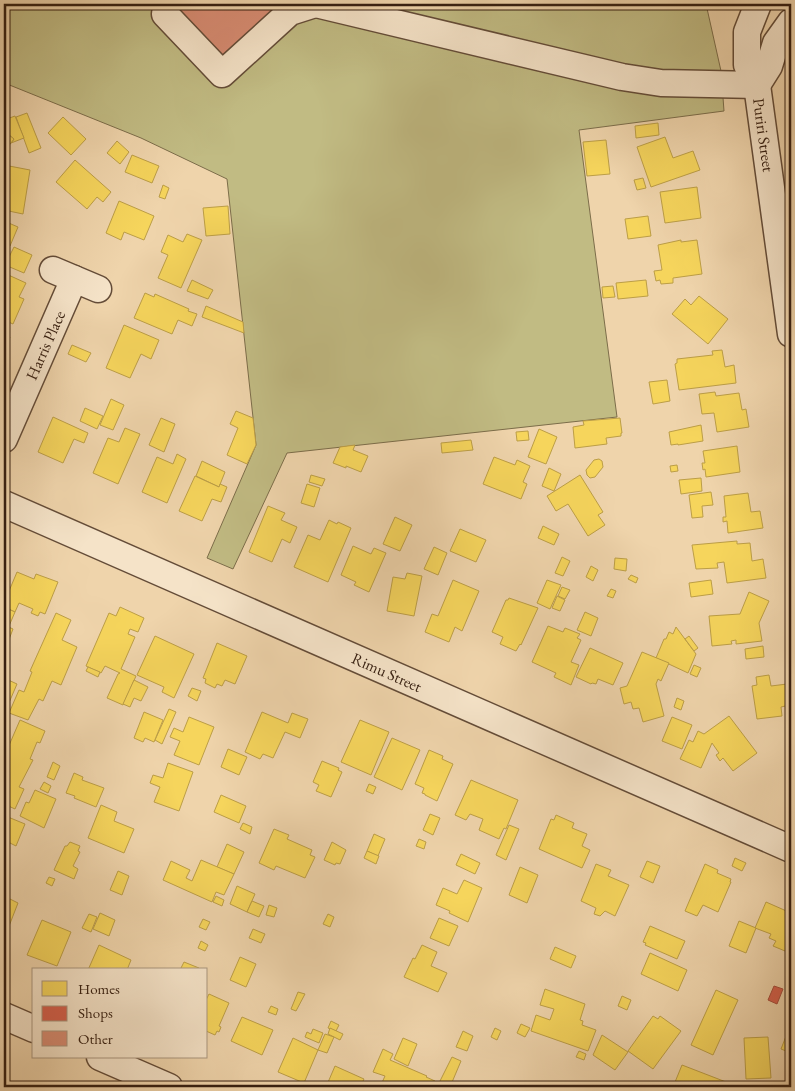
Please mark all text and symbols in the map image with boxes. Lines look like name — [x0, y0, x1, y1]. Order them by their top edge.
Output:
street label: Puriri Street — [748, 97, 779, 173]
street label: Harris Place — [21, 307, 70, 383]
street label: Rimu Street — [348, 648, 425, 697]
legend — [32, 968, 208, 1058]
text: Homes — [78, 979, 120, 998]
text: Shops — [78, 1003, 113, 1022]
text: Other — [78, 1029, 113, 1048]

